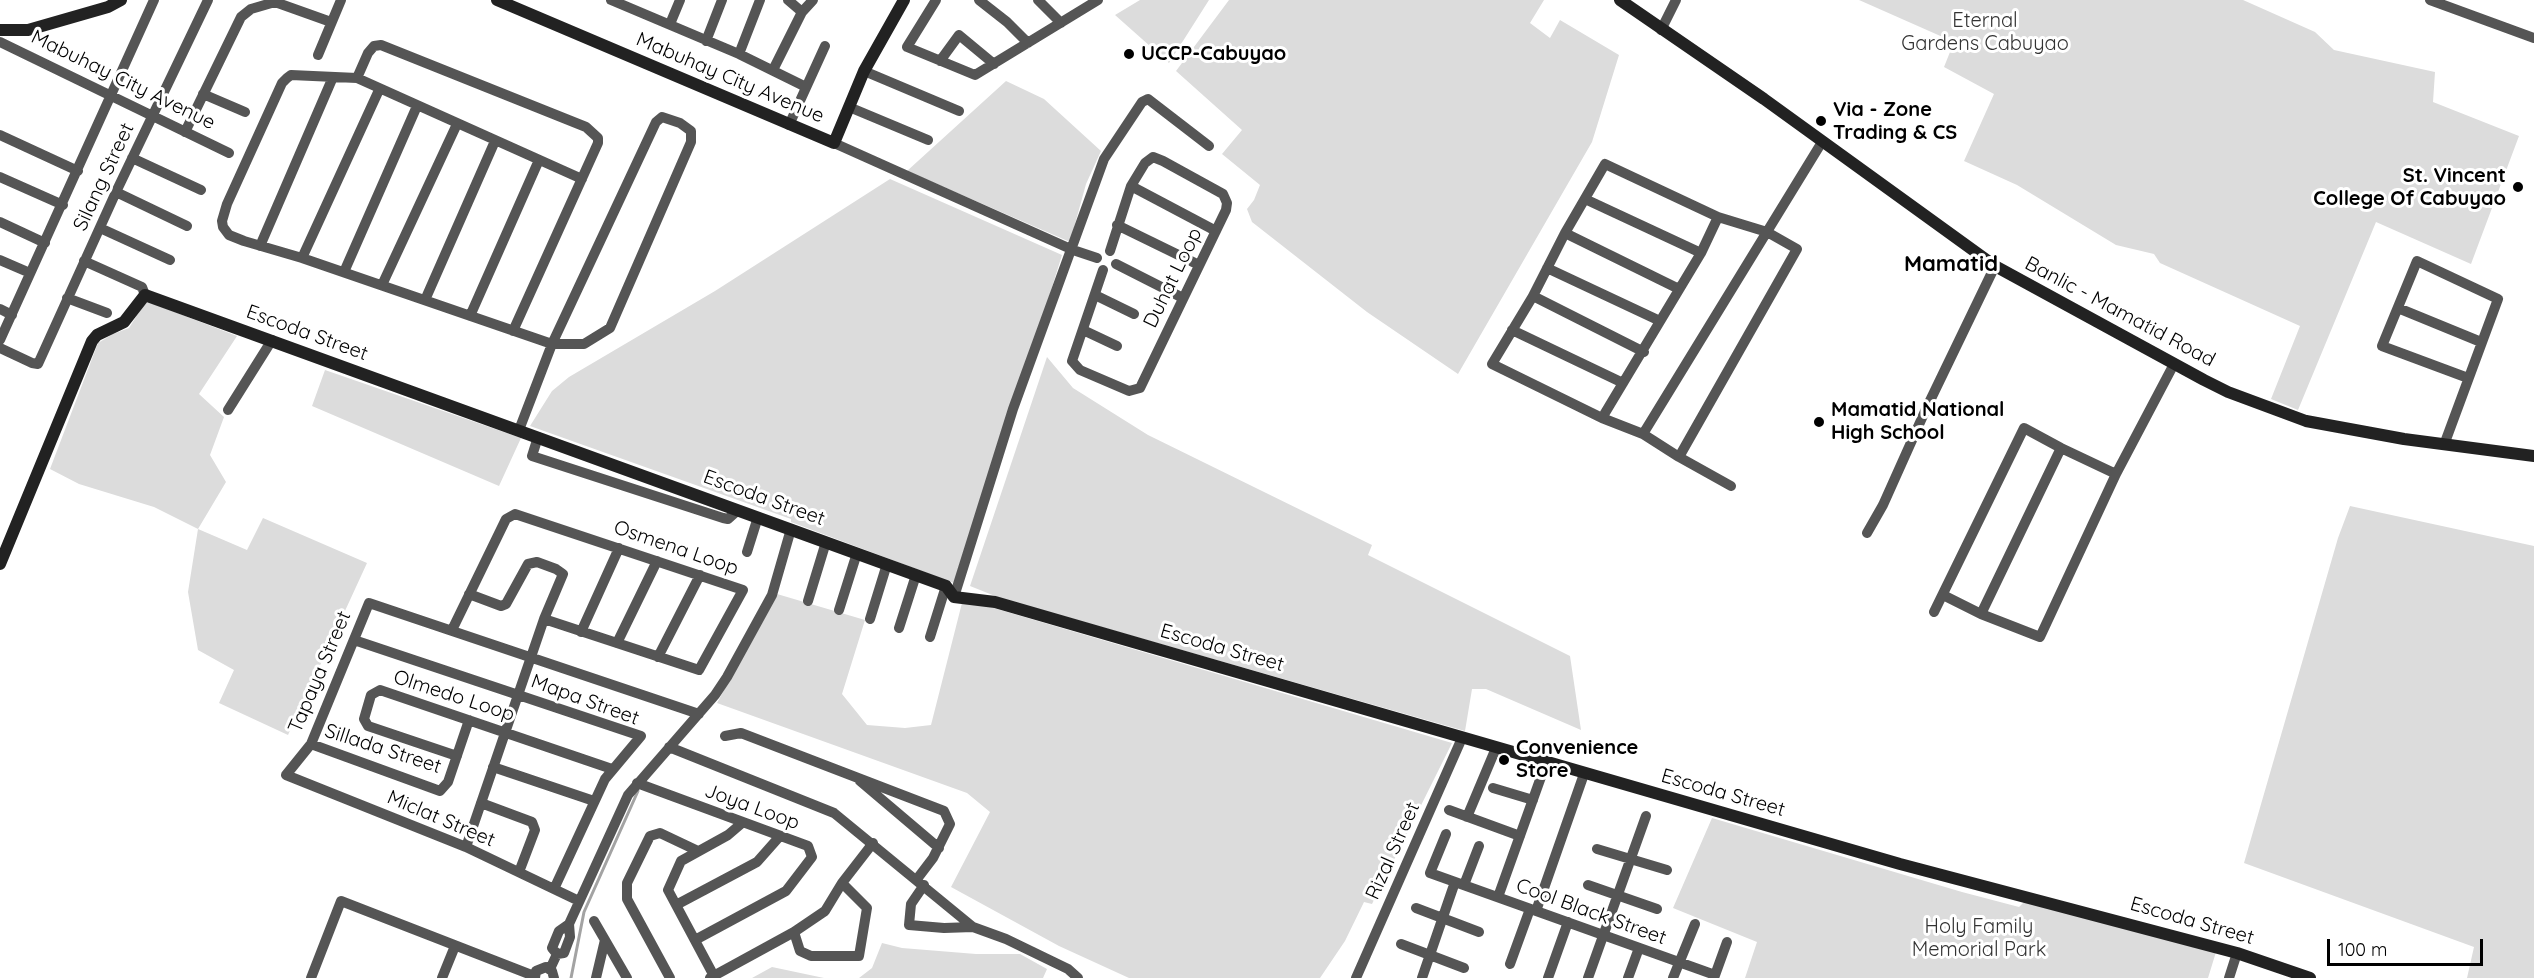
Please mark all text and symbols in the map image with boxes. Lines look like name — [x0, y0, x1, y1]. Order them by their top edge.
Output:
park label: Eternal Gardens Cabuyao — [1901, 9, 2069, 56]
street label: Mabuhay City Avenue — [27, 25, 219, 135]
street label: Mabuhay City Avenue — [632, 28, 828, 128]
place label: UCCP-Cabuyao — [1141, 42, 1286, 66]
marker: UCCP-Cabuyao — [1122, 47, 1136, 61]
place label: Via - Zone Trading & CS — [1833, 98, 1957, 145]
marker: Via - Zone Trading & CS — [1814, 114, 1828, 128]
street label: Silang Street — [69, 119, 139, 235]
place label: St. Vincent College Of Cabuyao — [2313, 164, 2506, 211]
marker: St. Vincent College Of Cabuyao — [2511, 180, 2525, 194]
street label: Duhat Loop — [1138, 224, 1208, 332]
district label: Mamatid — [1904, 251, 1998, 277]
street label: Banlic - Mamatid Road — [2021, 252, 2219, 372]
street label: Escoda Street — [243, 300, 371, 366]
place label: Mamatid National High School — [1831, 398, 2005, 445]
marker: Mamatid National High School — [1812, 415, 1826, 429]
street label: Escoda Street — [700, 465, 828, 531]
street label: Osmena Loop — [610, 515, 742, 581]
street label: Tapaya Street — [284, 607, 356, 737]
street label: Escoda Street — [1157, 619, 1287, 677]
street label: Olmedo Loop — [390, 665, 518, 727]
street label: Mapa Street — [528, 669, 642, 731]
street label: Sillada Street — [322, 719, 444, 779]
place label: Convenience Store — [1516, 736, 1638, 783]
marker: Convenience Store — [1497, 753, 1511, 767]
street label: Escoda Street — [1658, 764, 1788, 822]
street label: Joya Loop — [701, 779, 803, 835]
street label: Miclat Street — [383, 786, 499, 852]
street label: Rizal Street — [1361, 799, 1425, 903]
street label: Cool Black Street — [1513, 874, 1669, 950]
street label: Escoda Street — [2127, 892, 2257, 950]
park label: Holy Family Memorial Park — [1912, 915, 2046, 962]
scale bar — [2330, 927, 2486, 965]
text: 100 m — [2338, 938, 2387, 961]

